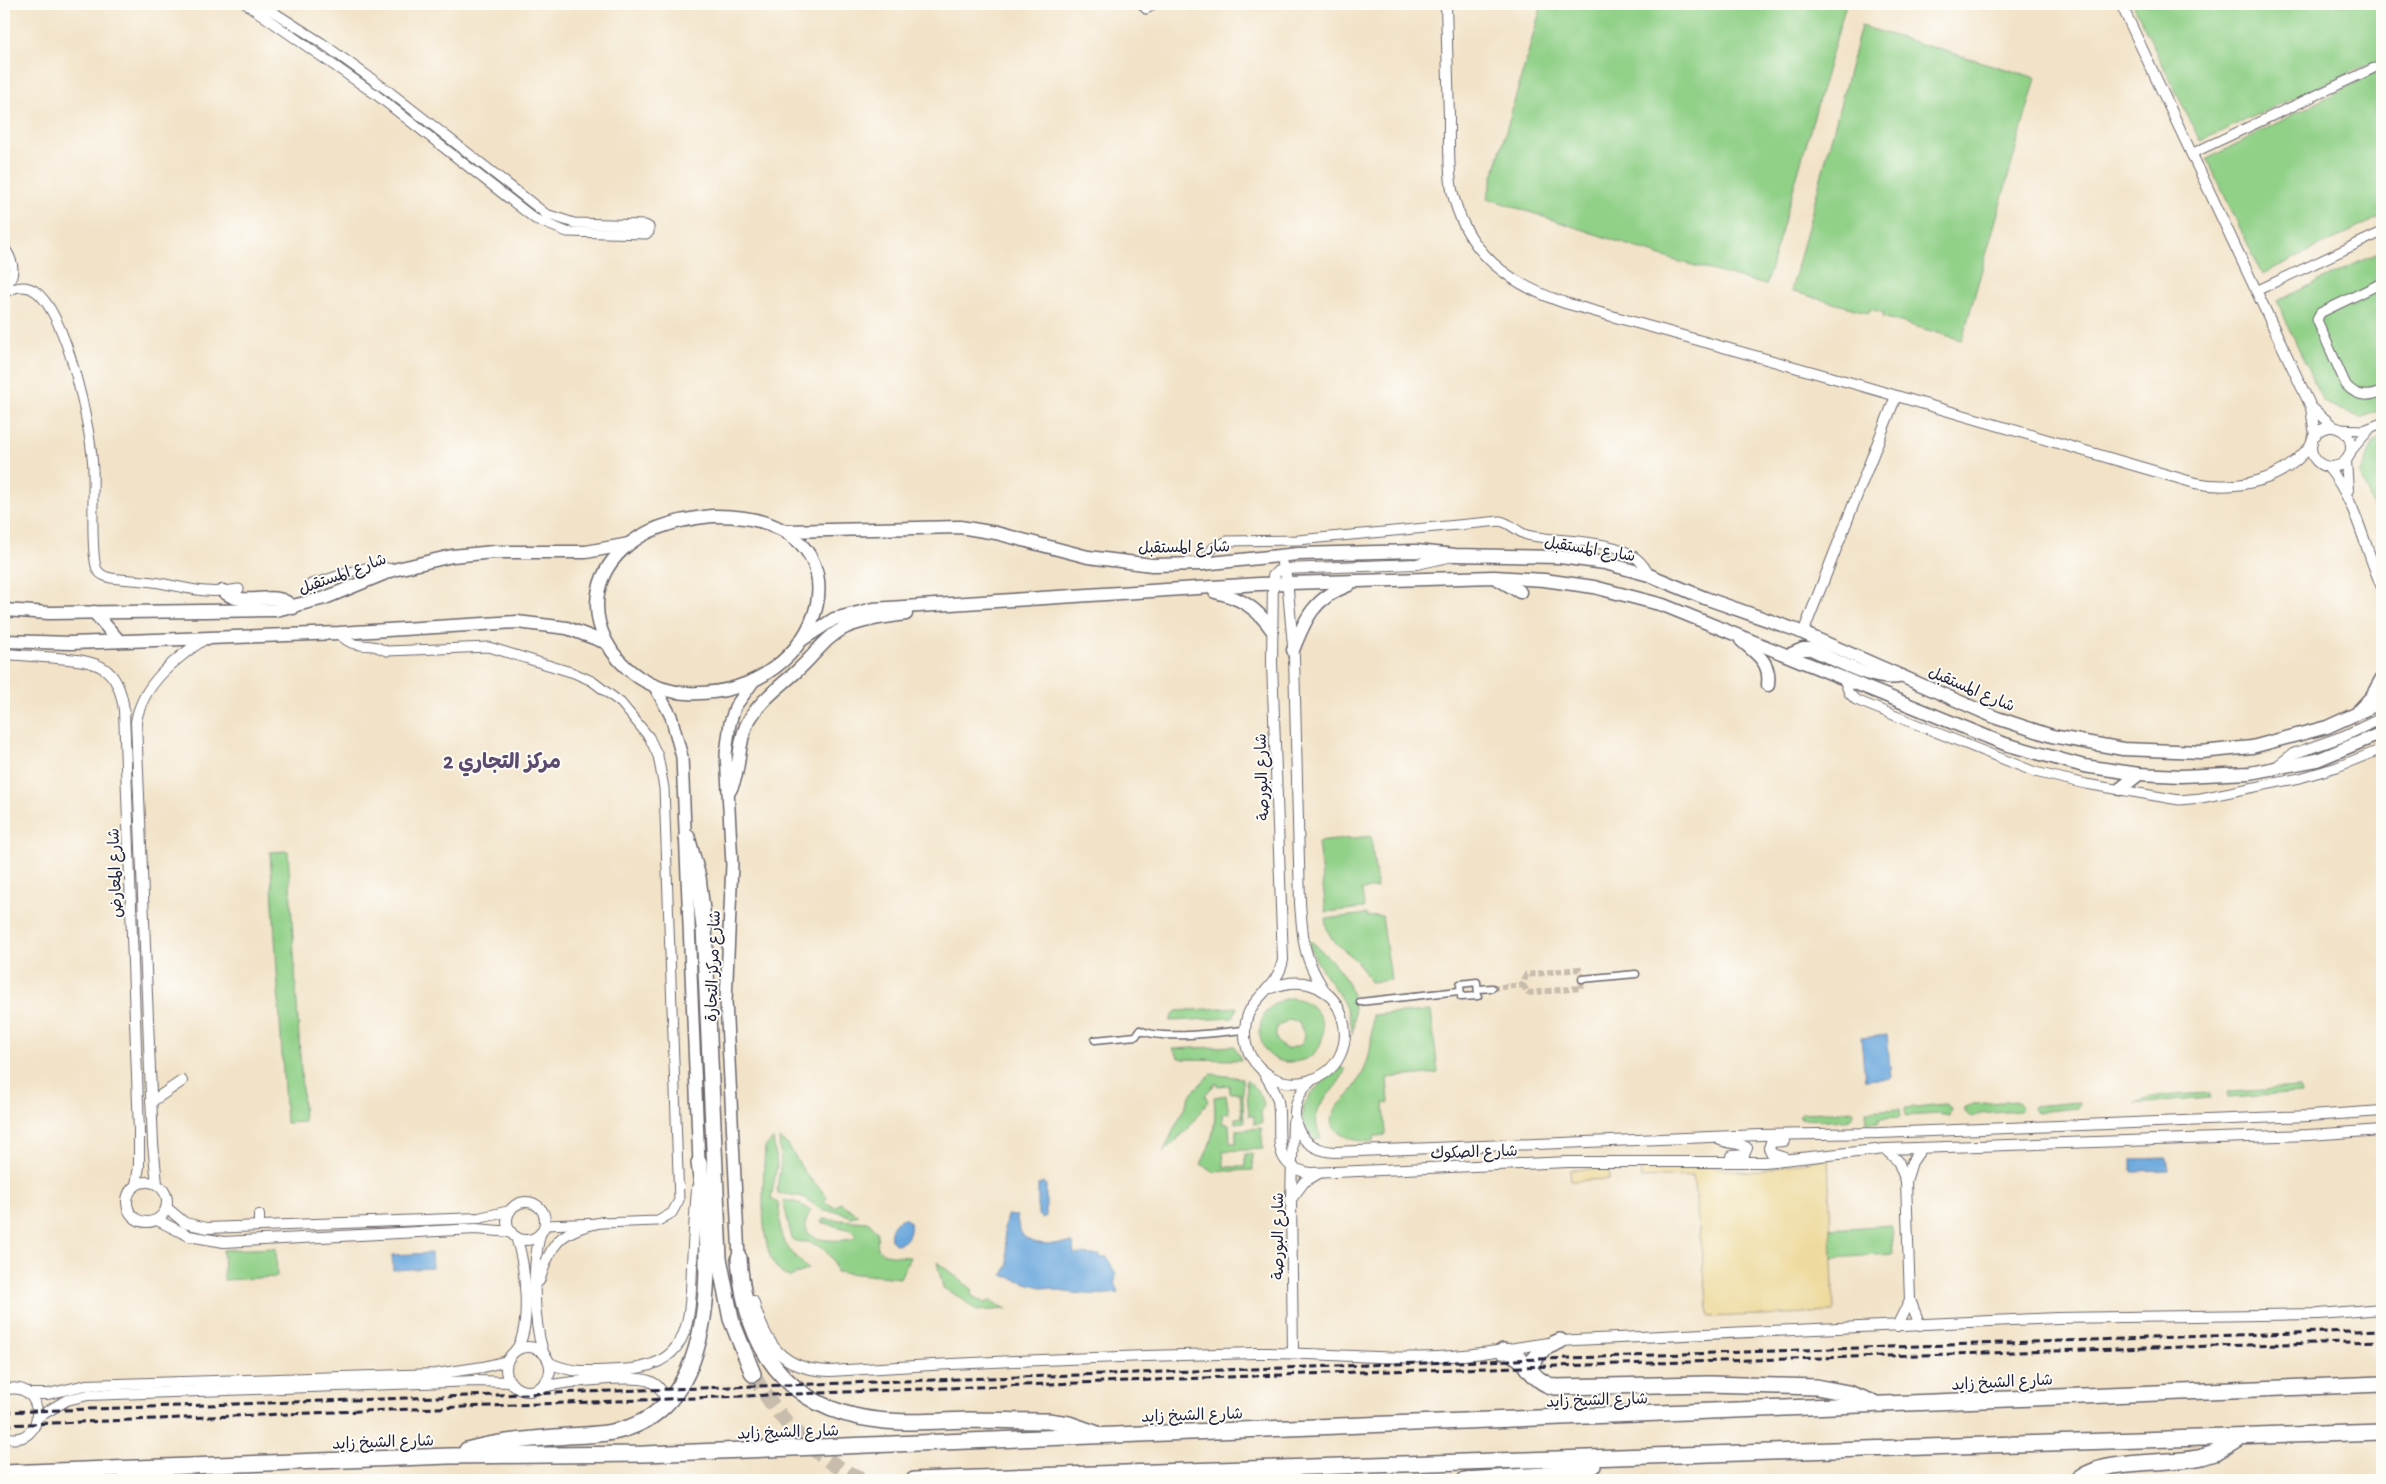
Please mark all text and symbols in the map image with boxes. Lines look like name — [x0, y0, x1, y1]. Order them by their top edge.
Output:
street label: شارع المستقبل — [1542, 534, 1637, 568]
street label: شارع المستقبل — [1138, 538, 1230, 560]
street label: شارع المستقبل — [296, 551, 390, 601]
street label: شارع المستقبل — [1924, 664, 2017, 718]
street label: شارع البورصة — [1252, 733, 1276, 821]
district label: مركز التجاري 2 — [443, 752, 561, 777]
street label: شارع المعارض — [106, 828, 129, 918]
street label: شارع مركز التجارة — [704, 910, 727, 1022]
street label: شارع الصكوك — [1430, 1143, 1518, 1166]
street label: شارع البورصة — [1270, 1192, 1290, 1280]
street label: شارع الشيخ زايد — [1951, 1372, 2054, 1397]
street label: شارع الشيخ زايد — [1546, 1391, 1648, 1414]
street label: شارع الشيخ زايد — [1141, 1406, 1243, 1429]
street label: شارع الشيخ زايد — [737, 1423, 839, 1446]
street label: شارع الشيخ زايد — [332, 1433, 434, 1456]

